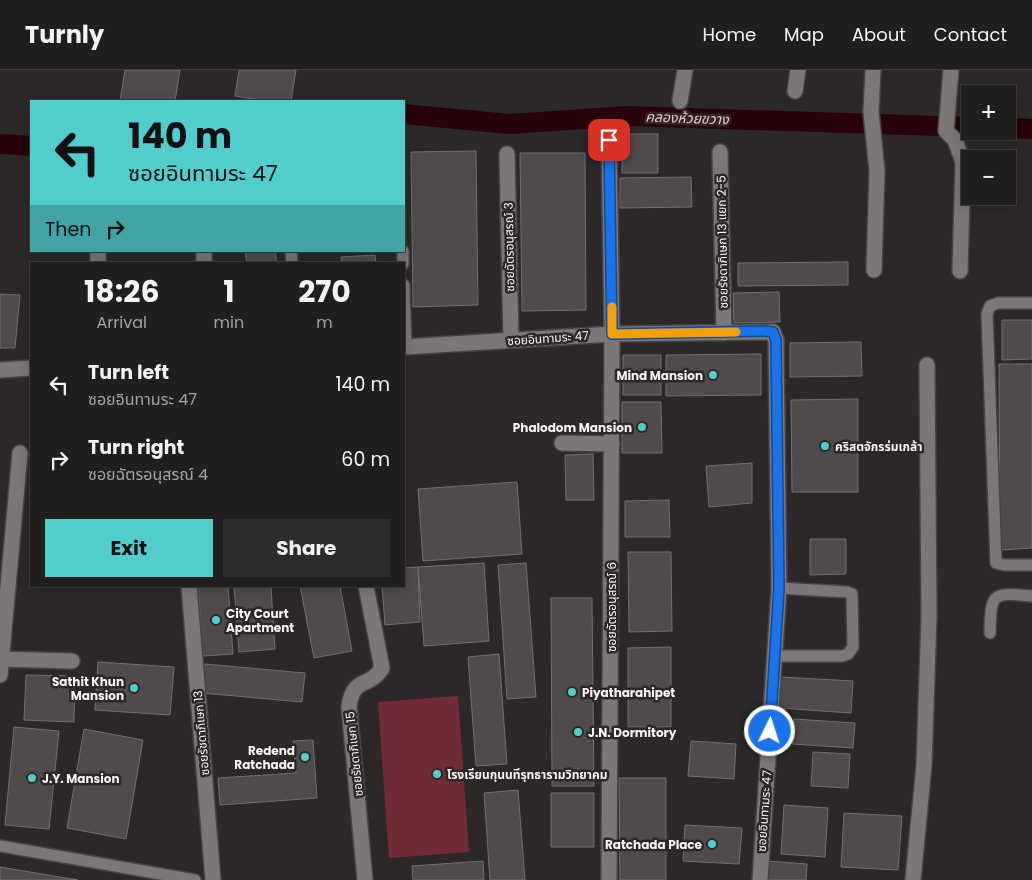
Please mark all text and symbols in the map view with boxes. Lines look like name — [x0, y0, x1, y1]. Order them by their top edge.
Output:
text: Turnly — [25, 18, 104, 51]
text: Home — [702, 22, 756, 47]
text: Map — [784, 22, 824, 47]
text: About — [852, 22, 906, 47]
text: Contact — [934, 22, 1007, 47]
map controls — [961, 85, 1016, 205]
button: + — [961, 85, 1016, 140]
water label: คลองห้วยขวาง — [645, 107, 730, 129]
text: 140 m — [128, 111, 232, 160]
pin — [588, 119, 630, 161]
icon: left — [45, 120, 110, 185]
icon: arrive — [595, 126, 623, 154]
button: − — [961, 150, 1016, 205]
text: ซอยอินทามระ 47 — [128, 158, 278, 189]
street label: ซอยรัชดาภิเษก 13 แยก 2-5 — [712, 175, 732, 309]
street label: ซอยฉัตรอนุสรณ์ 3 — [500, 202, 518, 292]
icon: right — [101, 215, 129, 243]
text: Then — [45, 216, 91, 243]
text: 18:26 — [84, 270, 160, 313]
text: 1 — [223, 270, 234, 313]
text: 270 — [298, 270, 351, 313]
text: Arrival — [97, 311, 147, 334]
text: min — [214, 311, 244, 334]
text: m — [316, 311, 333, 334]
street label: ซอยอินทามระ 47 — [507, 327, 590, 349]
text: Turn left — [88, 359, 169, 386]
place label: Mind Mansion — [616, 367, 703, 384]
marker: Mind Mansion — [707, 369, 719, 381]
icon: left — [45, 371, 73, 399]
text: 140 m — [335, 371, 390, 398]
text: ซอยอินทามระ 47 — [88, 388, 197, 411]
place label: Phalodom Mansion — [513, 419, 632, 436]
marker: Phalodom Mansion — [636, 421, 648, 433]
text: Turn right — [88, 434, 184, 461]
place label: คริสตจักรร่มเกล้า — [835, 438, 922, 455]
marker: คริสตจักรร่มเกล้า — [819, 440, 831, 452]
icon: right — [45, 446, 73, 474]
text: 60 m — [341, 446, 390, 473]
text: ซอยฉัตรอนุสรณ์ 4 — [88, 463, 208, 486]
button: Exit — [45, 519, 213, 577]
button: Share — [223, 519, 390, 577]
street label: ซอยฉัตรอนุสรณ์ 6 — [603, 562, 620, 652]
place label: City Court Apartment — [226, 605, 294, 636]
marker: City Court Apartment — [210, 614, 222, 626]
place label: Sathit Khun Mansion — [52, 673, 124, 704]
marker: Sathit Khun Mansion — [128, 682, 140, 694]
place label: Piyatharahipet — [582, 684, 675, 701]
marker: Piyatharahipet — [566, 686, 578, 698]
street label: ซอยรัชดาภิเษก 13 — [189, 690, 213, 776]
position arrow — [743, 704, 795, 756]
street label: ซอยรัชดาภิเษก 15 — [341, 711, 367, 797]
place label: J.N. Dormitory — [588, 724, 677, 741]
marker: J.N. Dormitory — [572, 726, 584, 738]
place label: Redend Ratchada — [234, 742, 295, 773]
marker: Redend Ratchada — [299, 751, 311, 763]
place label: โรงเรียนกุนนทีรุทธารามวิทยาคม — [447, 766, 608, 783]
marker: โรงเรียนกุนนทีรุทธารามวิทยาคม — [431, 768, 443, 780]
street label: ซอยอินทามระ 47 — [753, 769, 775, 852]
place label: J.Y. Mansion — [42, 770, 120, 787]
marker: J.Y. Mansion — [26, 772, 38, 784]
place label: Ratchada Place — [605, 836, 703, 853]
marker: Ratchada Place — [706, 838, 718, 850]

